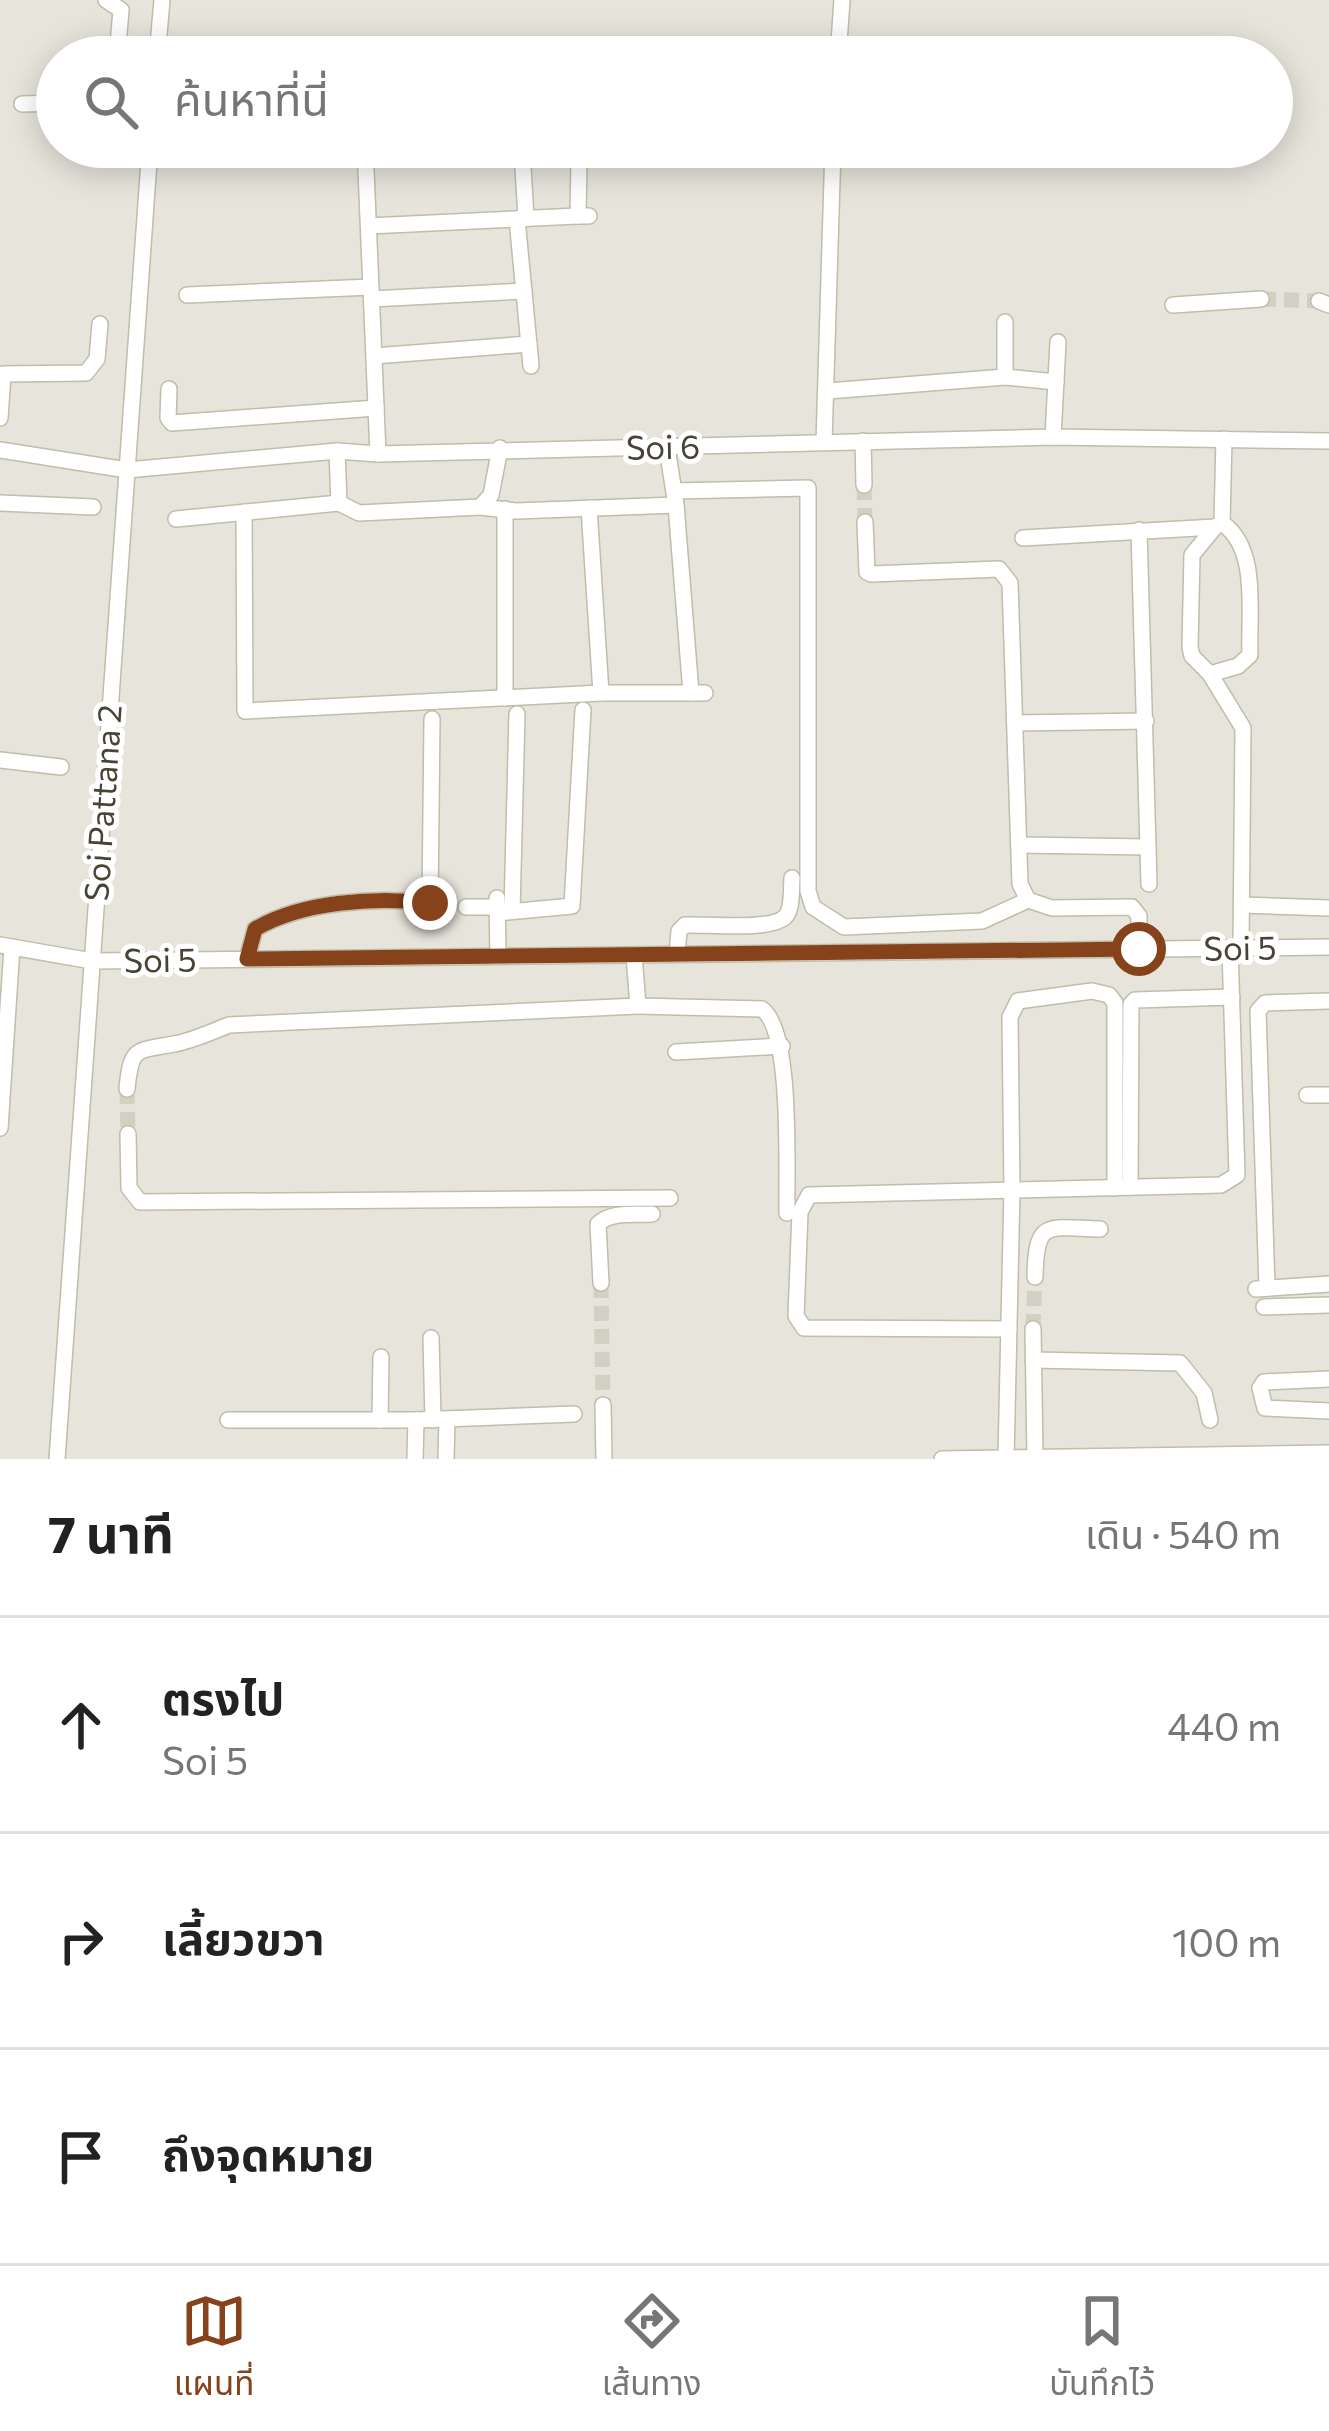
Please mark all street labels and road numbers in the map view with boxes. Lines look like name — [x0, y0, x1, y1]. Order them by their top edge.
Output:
street label: Soi 6 — [626, 424, 700, 467]
street label: Soi Pattana 2 — [74, 703, 129, 903]
street label: Soi 5 — [1203, 925, 1277, 968]
street label: Soi 5 — [123, 937, 197, 980]

